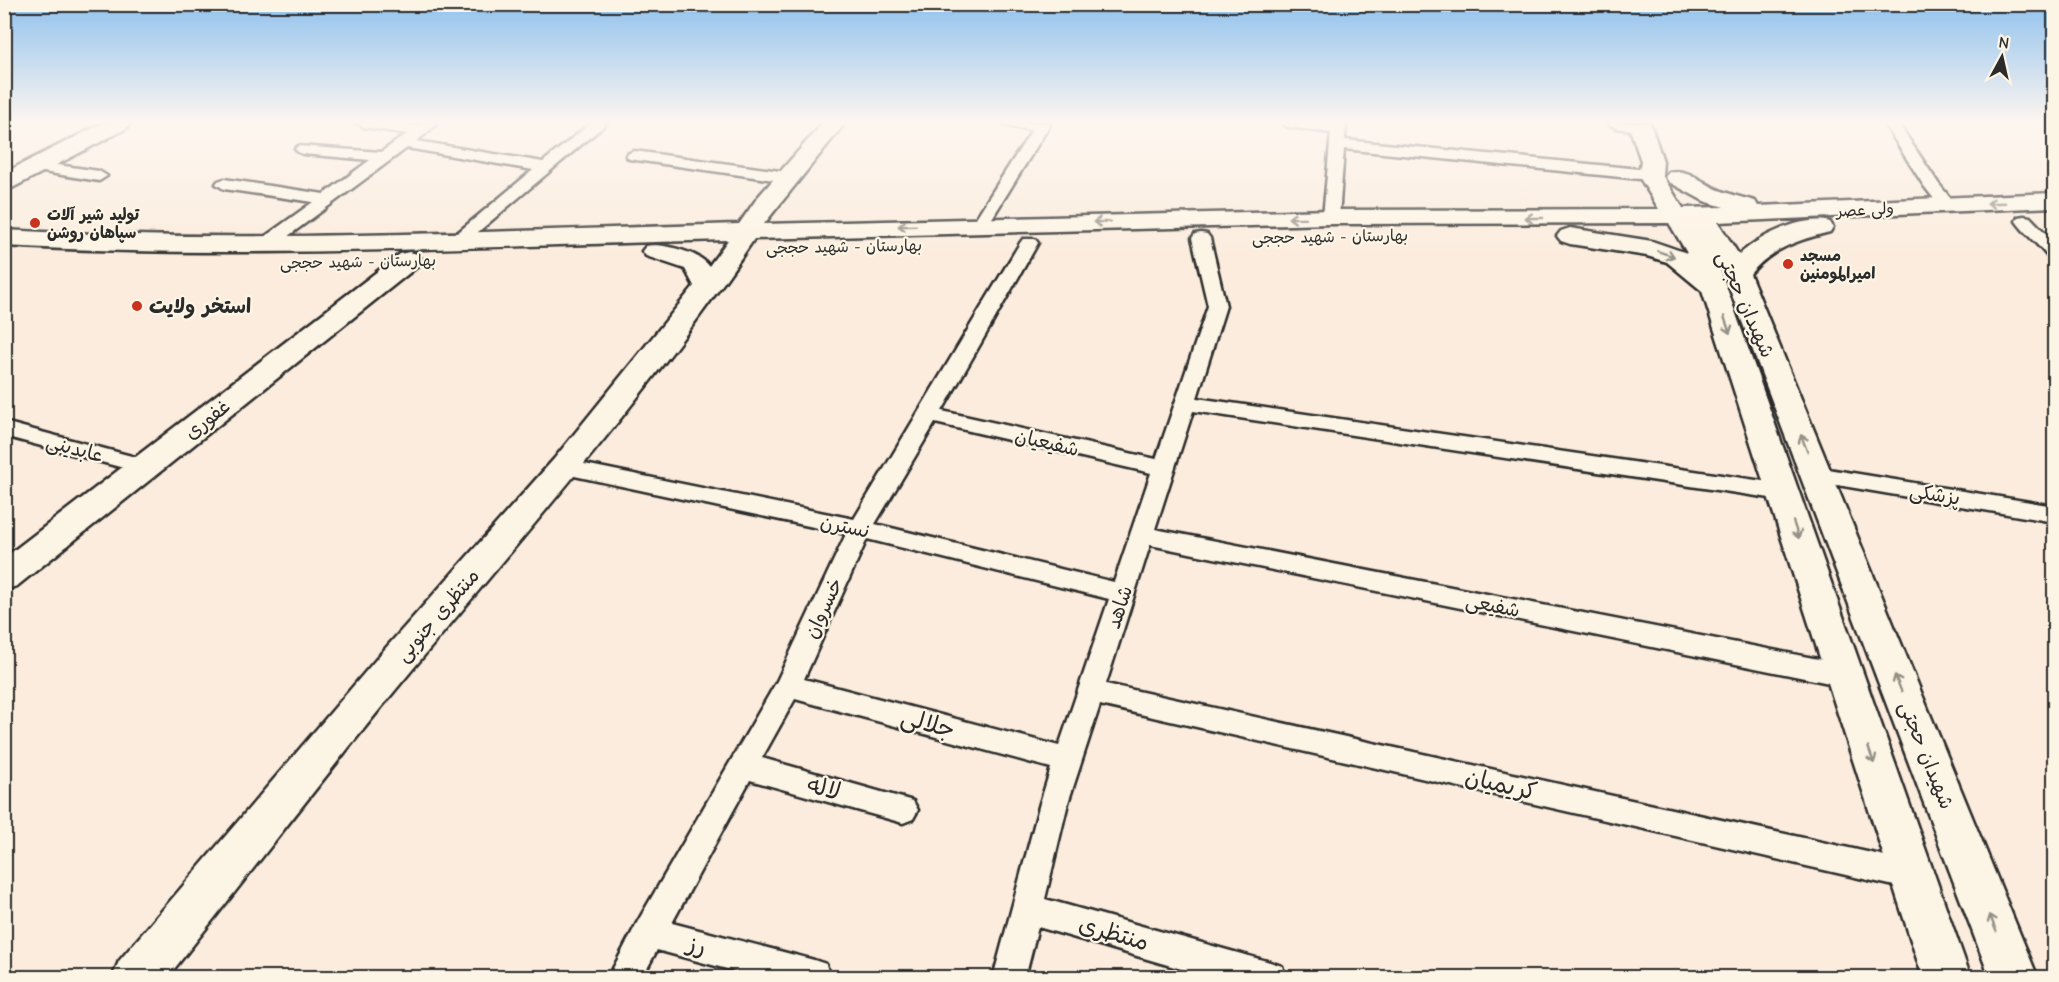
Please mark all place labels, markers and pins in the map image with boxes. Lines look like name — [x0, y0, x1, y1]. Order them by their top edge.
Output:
place label: تولید شیر آلات سپاهان روشن — [47, 206, 140, 243]
marker: تولید شیر آلات سپاهان روشن — [28, 216, 42, 230]
place label: مسجد امیرالمومنین — [1800, 247, 1875, 284]
marker: مسجد امیرالمومنین — [1781, 257, 1795, 271]
place label: استخر ولایت — [149, 295, 251, 319]
marker: استخر ولایت — [130, 299, 144, 313]

